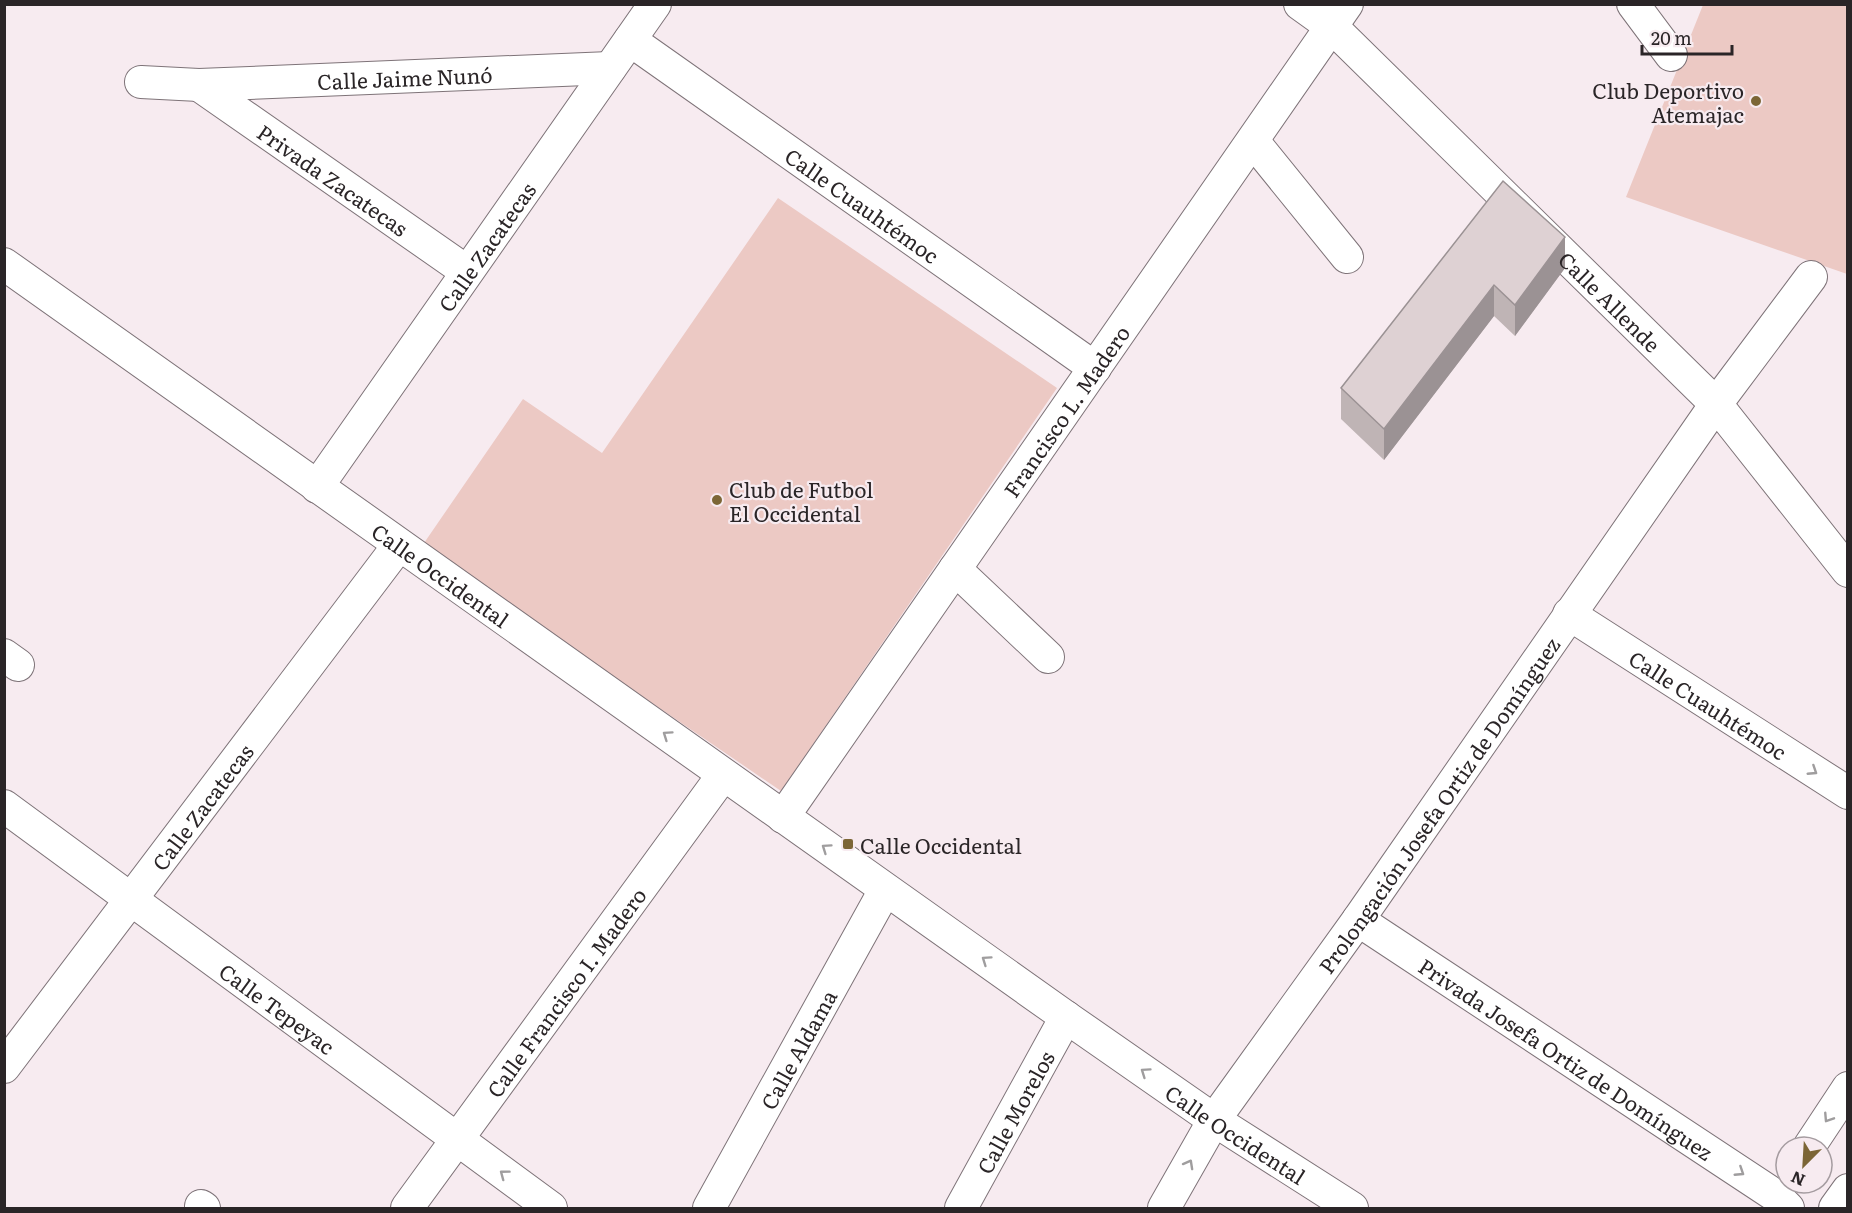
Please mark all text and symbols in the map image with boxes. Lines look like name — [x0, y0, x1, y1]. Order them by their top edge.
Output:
scale bar — [1642, 18, 1732, 56]
text: 20 m — [1651, 24, 1692, 51]
street label: Calle Jaime Nunó — [316, 57, 493, 96]
place label: Club Deportivo Atemajac — [1592, 74, 1744, 129]
marker: Club Deportivo Atemajac — [1749, 94, 1763, 108]
street label: Privada Zacatecas — [252, 115, 415, 242]
street label: Calle Cuauhtémoc — [780, 139, 946, 269]
street label: Calle Zacatecas — [429, 175, 542, 317]
street label: Calle Allende — [1553, 243, 1669, 358]
street label: Francisco L. Madero — [995, 318, 1136, 503]
place label: Club de Futbol El Occidental — [729, 473, 873, 528]
marker: Club de Futbol El Occidental — [710, 493, 724, 507]
street label: Calle Occidental — [366, 515, 516, 633]
street label: Prolongación Josefa Ortiz de Domínguez — [1310, 630, 1566, 979]
street label: Calle Cuauhtémoc — [1624, 641, 1794, 766]
one-way arrow — [663, 731, 674, 742]
street label: Calle Zacatecas — [143, 737, 259, 876]
one-way arrow — [1806, 764, 1817, 775]
place label: Calle Occidental — [860, 829, 1022, 860]
marker: Calle Occidental — [841, 837, 855, 851]
one-way arrow — [822, 844, 833, 855]
street label: Calle Francisco I. Madero — [478, 880, 652, 1103]
street label: Privada Josefa Ortiz de Domínguez — [1414, 949, 1720, 1166]
street label: Calle Tepeyac — [214, 954, 342, 1060]
one-way arrow — [981, 956, 992, 967]
street label: Calle Aldama — [751, 983, 843, 1114]
street label: Calle Morelos — [968, 1044, 1060, 1179]
one-way arrow — [1141, 1068, 1152, 1079]
street label: Calle Occidental — [1160, 1076, 1312, 1190]
one-way arrow — [1824, 1111, 1835, 1122]
north arrow — [1774, 1135, 1834, 1195]
one-way arrow — [1182, 1160, 1194, 1171]
one-way arrow — [1734, 1165, 1744, 1177]
text: N — [1786, 1166, 1809, 1193]
one-way arrow — [500, 1170, 511, 1181]

